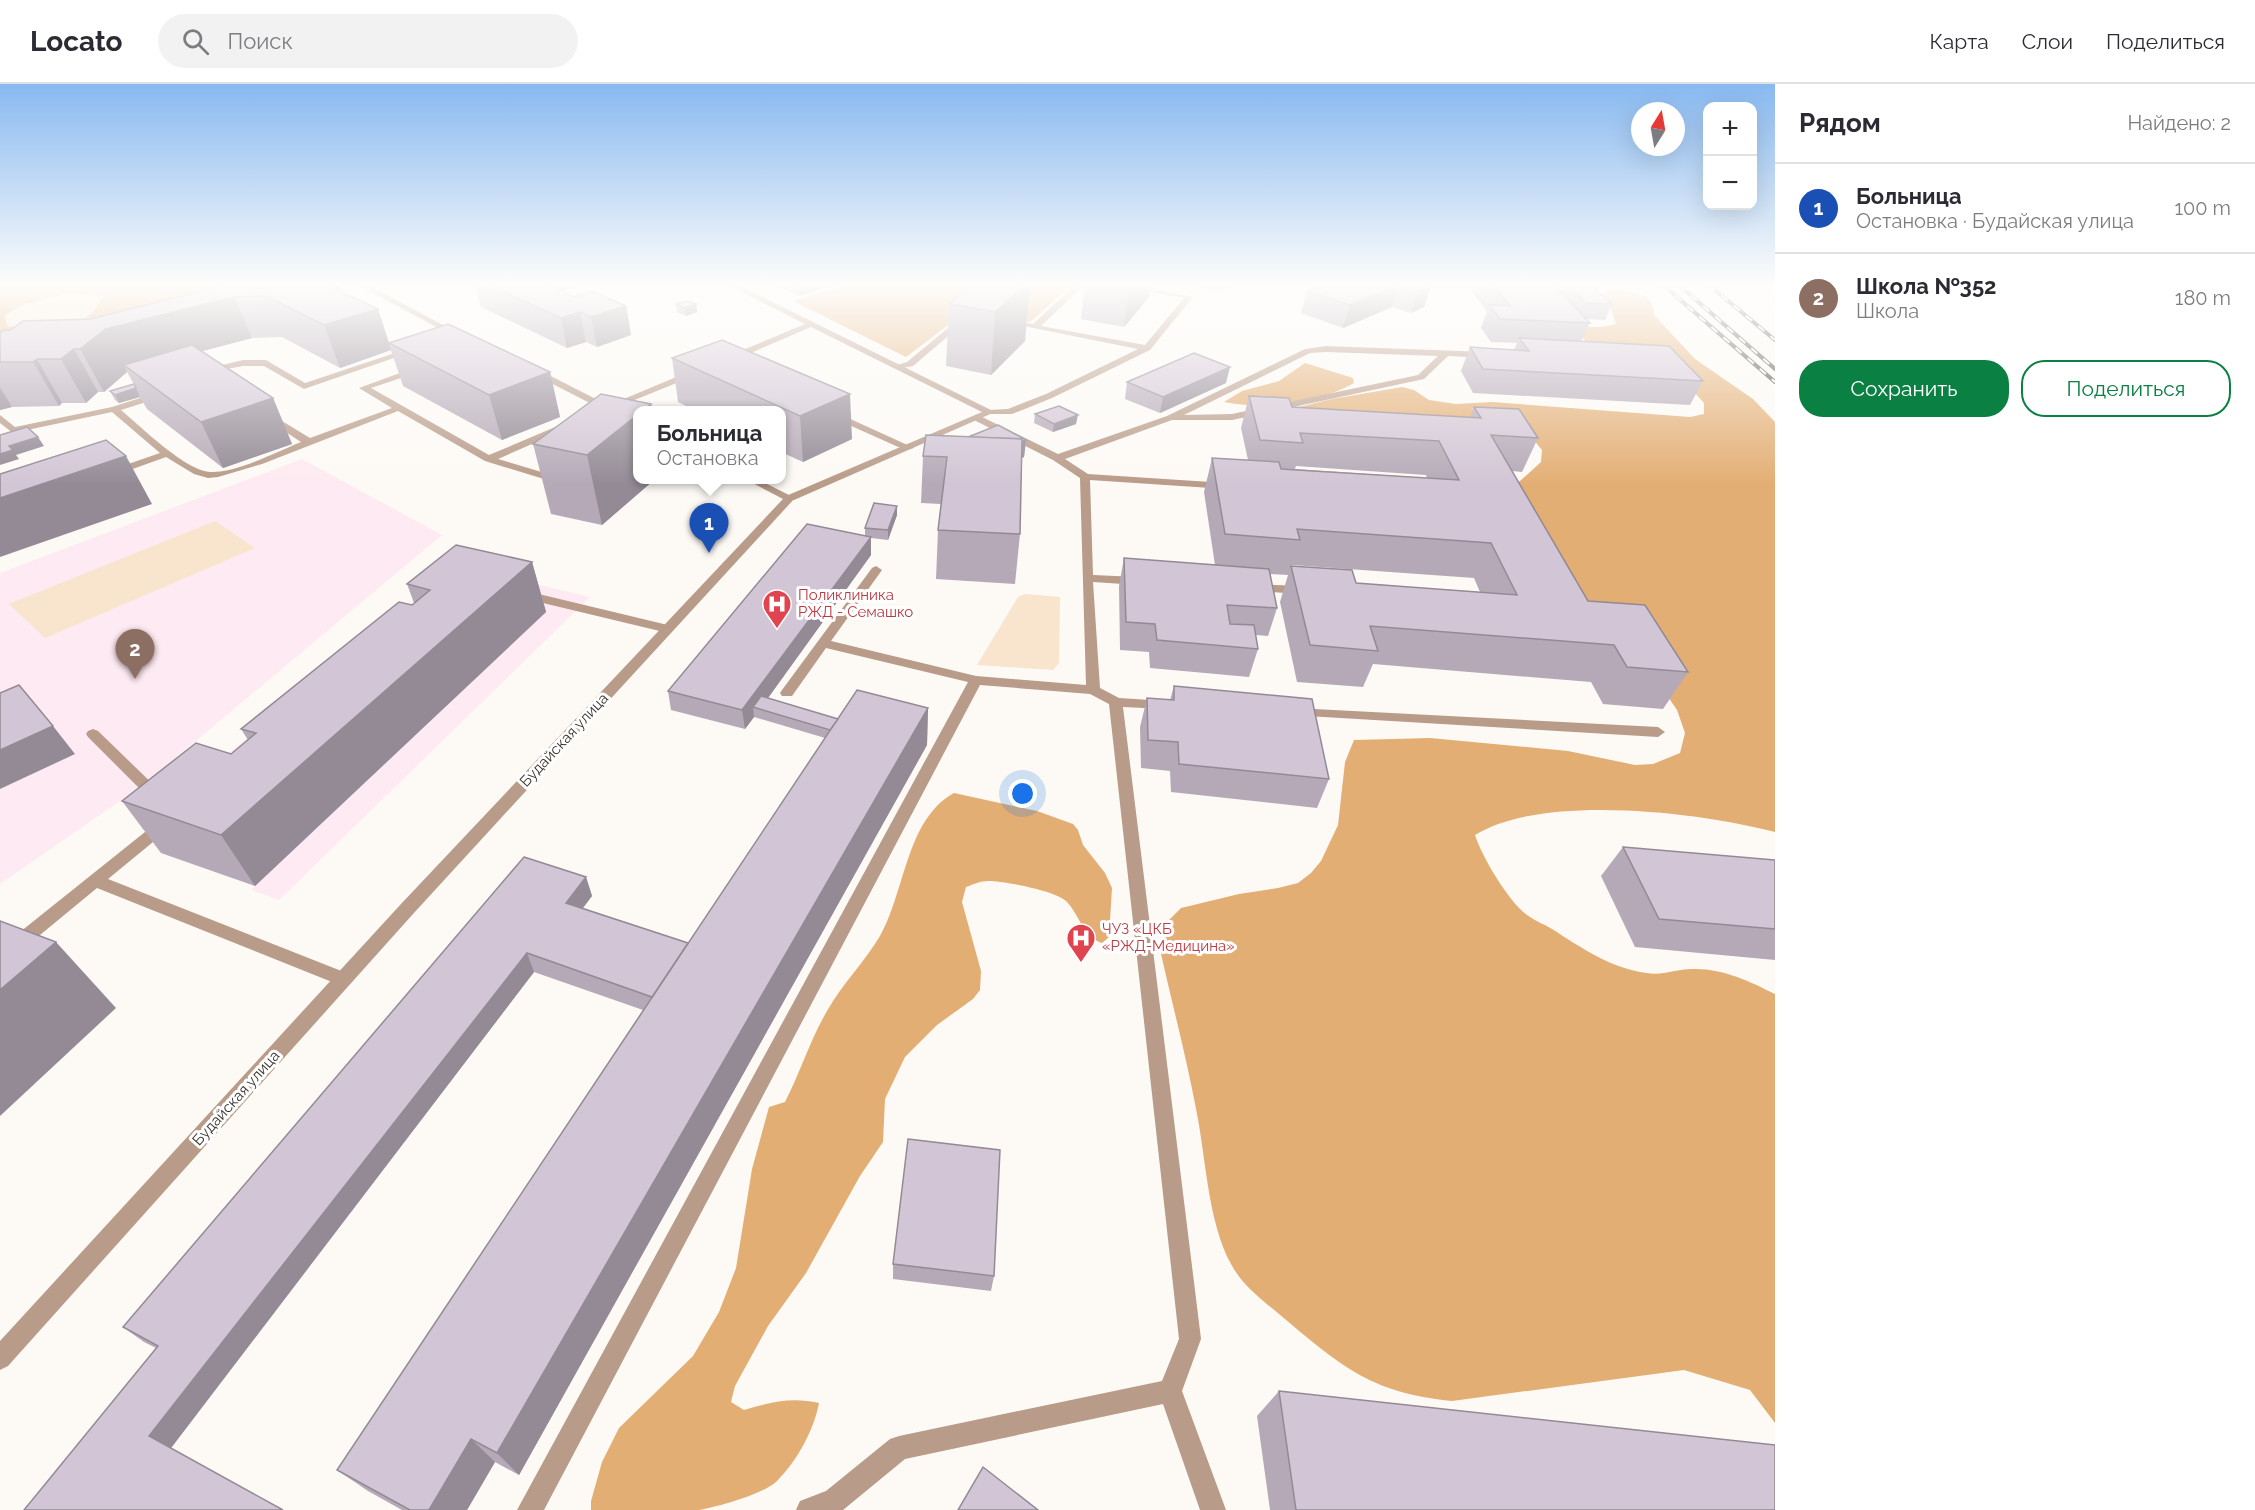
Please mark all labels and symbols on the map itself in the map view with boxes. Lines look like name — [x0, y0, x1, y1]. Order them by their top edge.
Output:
north arrow — [1631, 102, 1685, 156]
pin: 1 — [690, 504, 728, 553]
place label: Поликлиника РЖД - Семашко — [798, 586, 913, 621]
hospital icon: Поликлиника РЖД - Семашко — [761, 588, 793, 630]
pin: 2 — [116, 630, 154, 679]
street label: Будайская улица — [516, 689, 612, 791]
your location — [1008, 779, 1037, 808]
place label: ЧУЗ «ЦКБ «РЖД-Медицина» — [1102, 920, 1235, 955]
hospital icon: ЧУЗ «ЦКБ «РЖД-Медицина» — [1065, 922, 1097, 964]
street label: Будайская улица — [189, 1047, 283, 1149]

